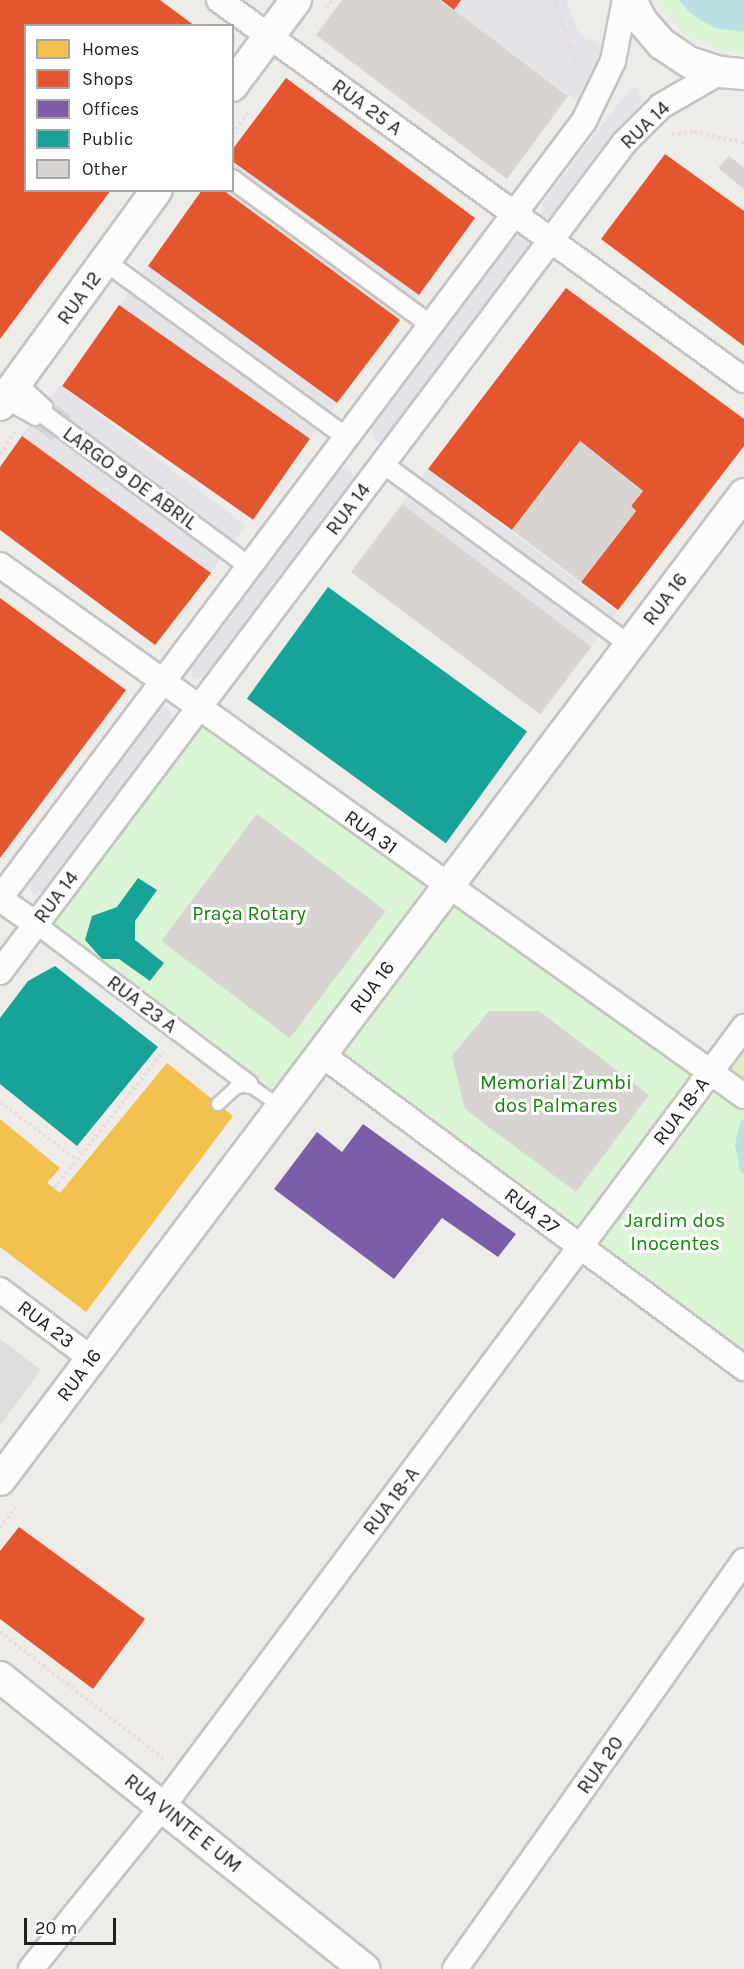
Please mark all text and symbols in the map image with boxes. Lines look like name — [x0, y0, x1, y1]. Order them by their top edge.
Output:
legend — [24, 24, 234, 192]
text: Homes — [82, 38, 139, 60]
text: Shops — [82, 68, 134, 90]
street label: RUA 25 A — [327, 74, 407, 140]
street label: RUA 14 — [615, 96, 675, 154]
text: Offices — [82, 98, 139, 120]
text: Public — [82, 128, 133, 150]
text: Other — [82, 158, 127, 180]
street label: RUA 12 — [52, 267, 106, 329]
street label: LARGO 9 DE ABRIL — [58, 421, 202, 535]
street label: RUA 14 — [321, 478, 375, 540]
street label: RUA 16 — [637, 568, 693, 630]
street label: RUA 31 — [340, 805, 402, 859]
street label: RUA 14 — [29, 866, 83, 928]
park label: Praça Rotary — [192, 901, 306, 925]
street label: RUA 16 — [344, 956, 400, 1018]
street label: RUA 23 A — [102, 970, 182, 1038]
park label: Memorial Zumbi dos Palmares — [480, 1071, 632, 1118]
street label: RUA 18-A — [648, 1072, 714, 1150]
street label: RUA 27 — [500, 1183, 564, 1239]
park label: Jardim dos Inocentes — [625, 1209, 725, 1256]
street label: RUA 23 — [13, 1295, 79, 1353]
street label: RUA 16 — [51, 1344, 107, 1406]
street label: RUA 18-A — [358, 1462, 424, 1540]
street label: RUA 20 — [572, 1731, 628, 1799]
street label: RUA VINTE E UM — [119, 1768, 247, 1878]
scale bar — [27, 1906, 118, 1944]
text: 20 m — [35, 1917, 77, 1939]

